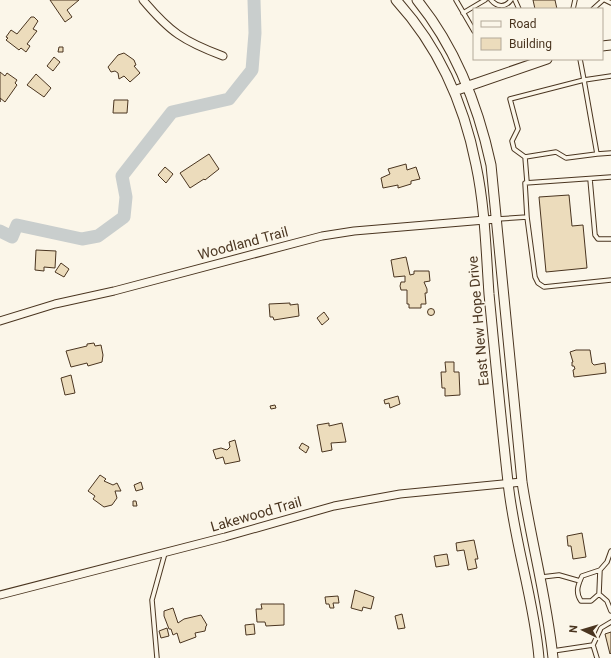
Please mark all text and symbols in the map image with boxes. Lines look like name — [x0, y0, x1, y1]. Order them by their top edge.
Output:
legend — [473, 8, 603, 60]
text: Road — [509, 17, 537, 31]
text: Building — [509, 37, 552, 51]
street label: Woodland Trail — [196, 223, 290, 263]
street label: East New Hope Drive — [464, 255, 492, 387]
street label: Lakewood Trail — [209, 493, 303, 535]
north arrow — [563, 610, 603, 650]
text: N — [567, 625, 580, 634]

